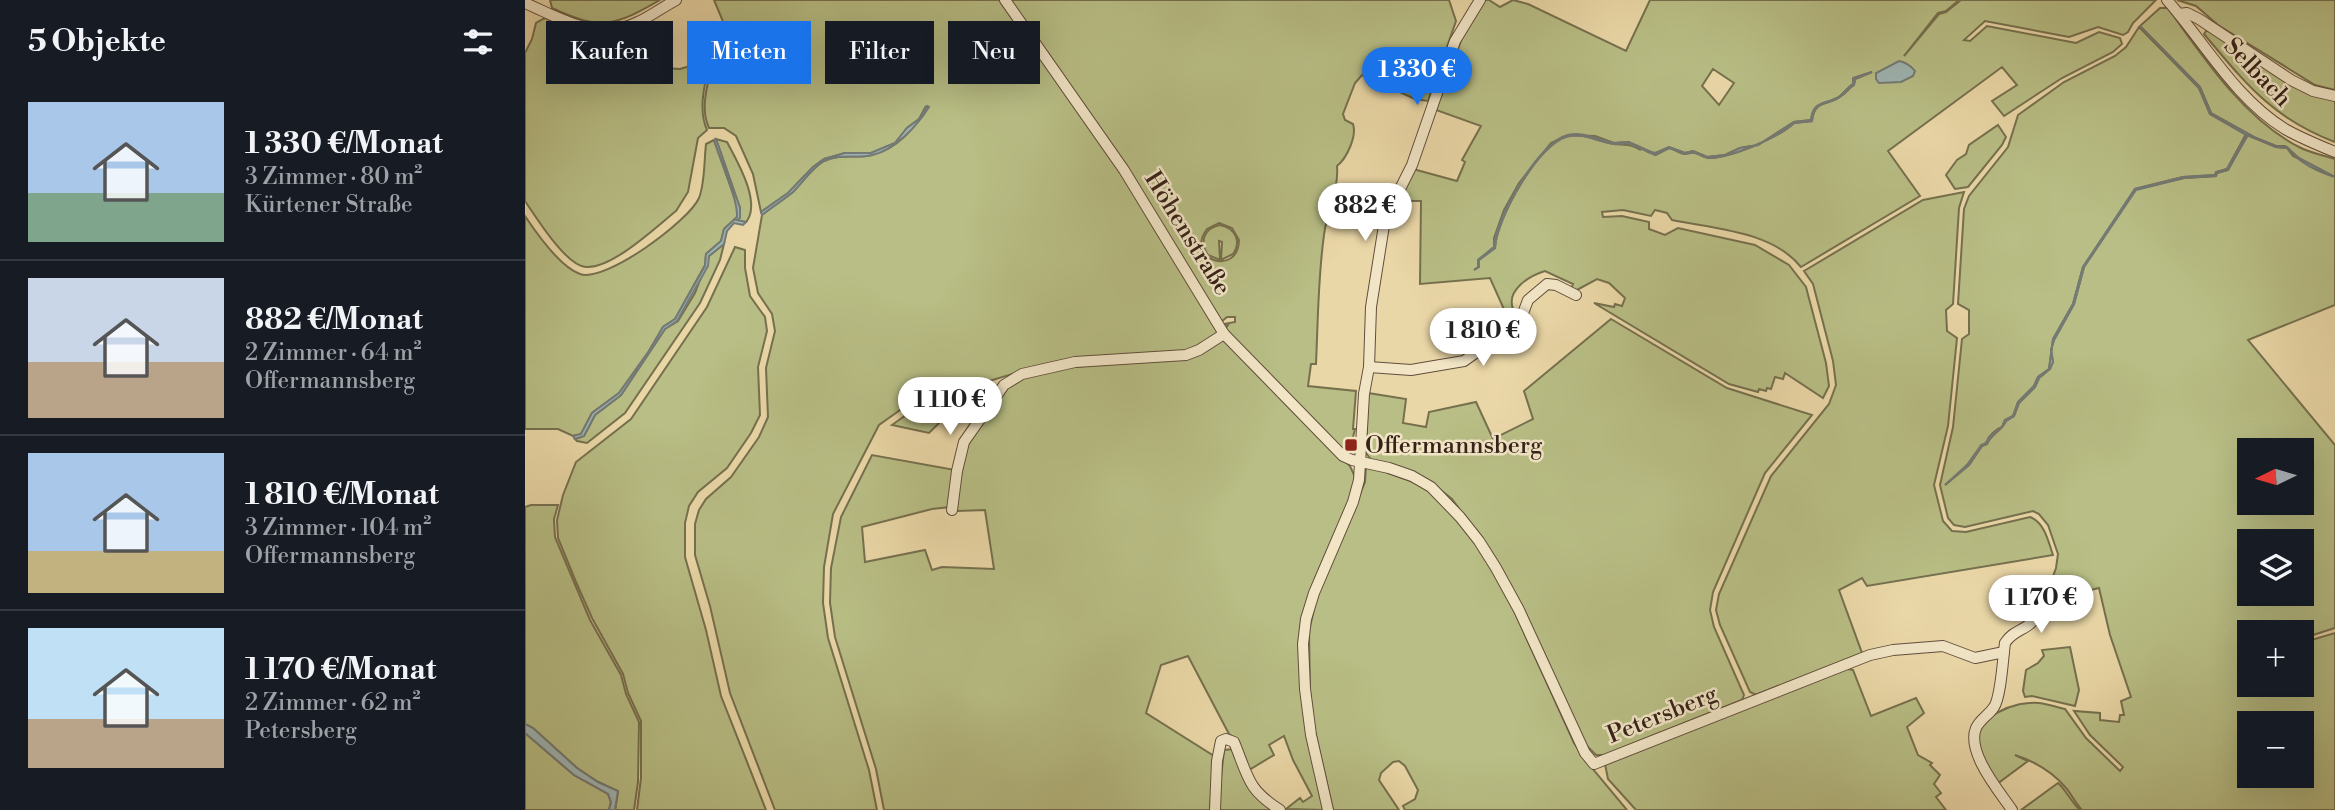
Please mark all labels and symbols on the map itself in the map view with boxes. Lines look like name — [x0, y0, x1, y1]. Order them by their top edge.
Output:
street label: Selbach — [2217, 32, 2298, 114]
pin: 1 330 € — [1352, 48, 1482, 107]
street label: Höhenstraße — [1137, 166, 1237, 301]
pin: 882 € — [1316, 184, 1414, 243]
pin: 1 810 € — [1418, 308, 1548, 368]
pin: 1 110 € — [885, 378, 1015, 437]
place label: Offermannsberg — [1365, 431, 1543, 461]
marker: Offermannsberg — [1343, 437, 1359, 453]
north arrow — [2237, 438, 2313, 514]
pin: 1 170 € — [1976, 576, 2106, 635]
street label: Petersberg — [1603, 679, 1723, 751]

